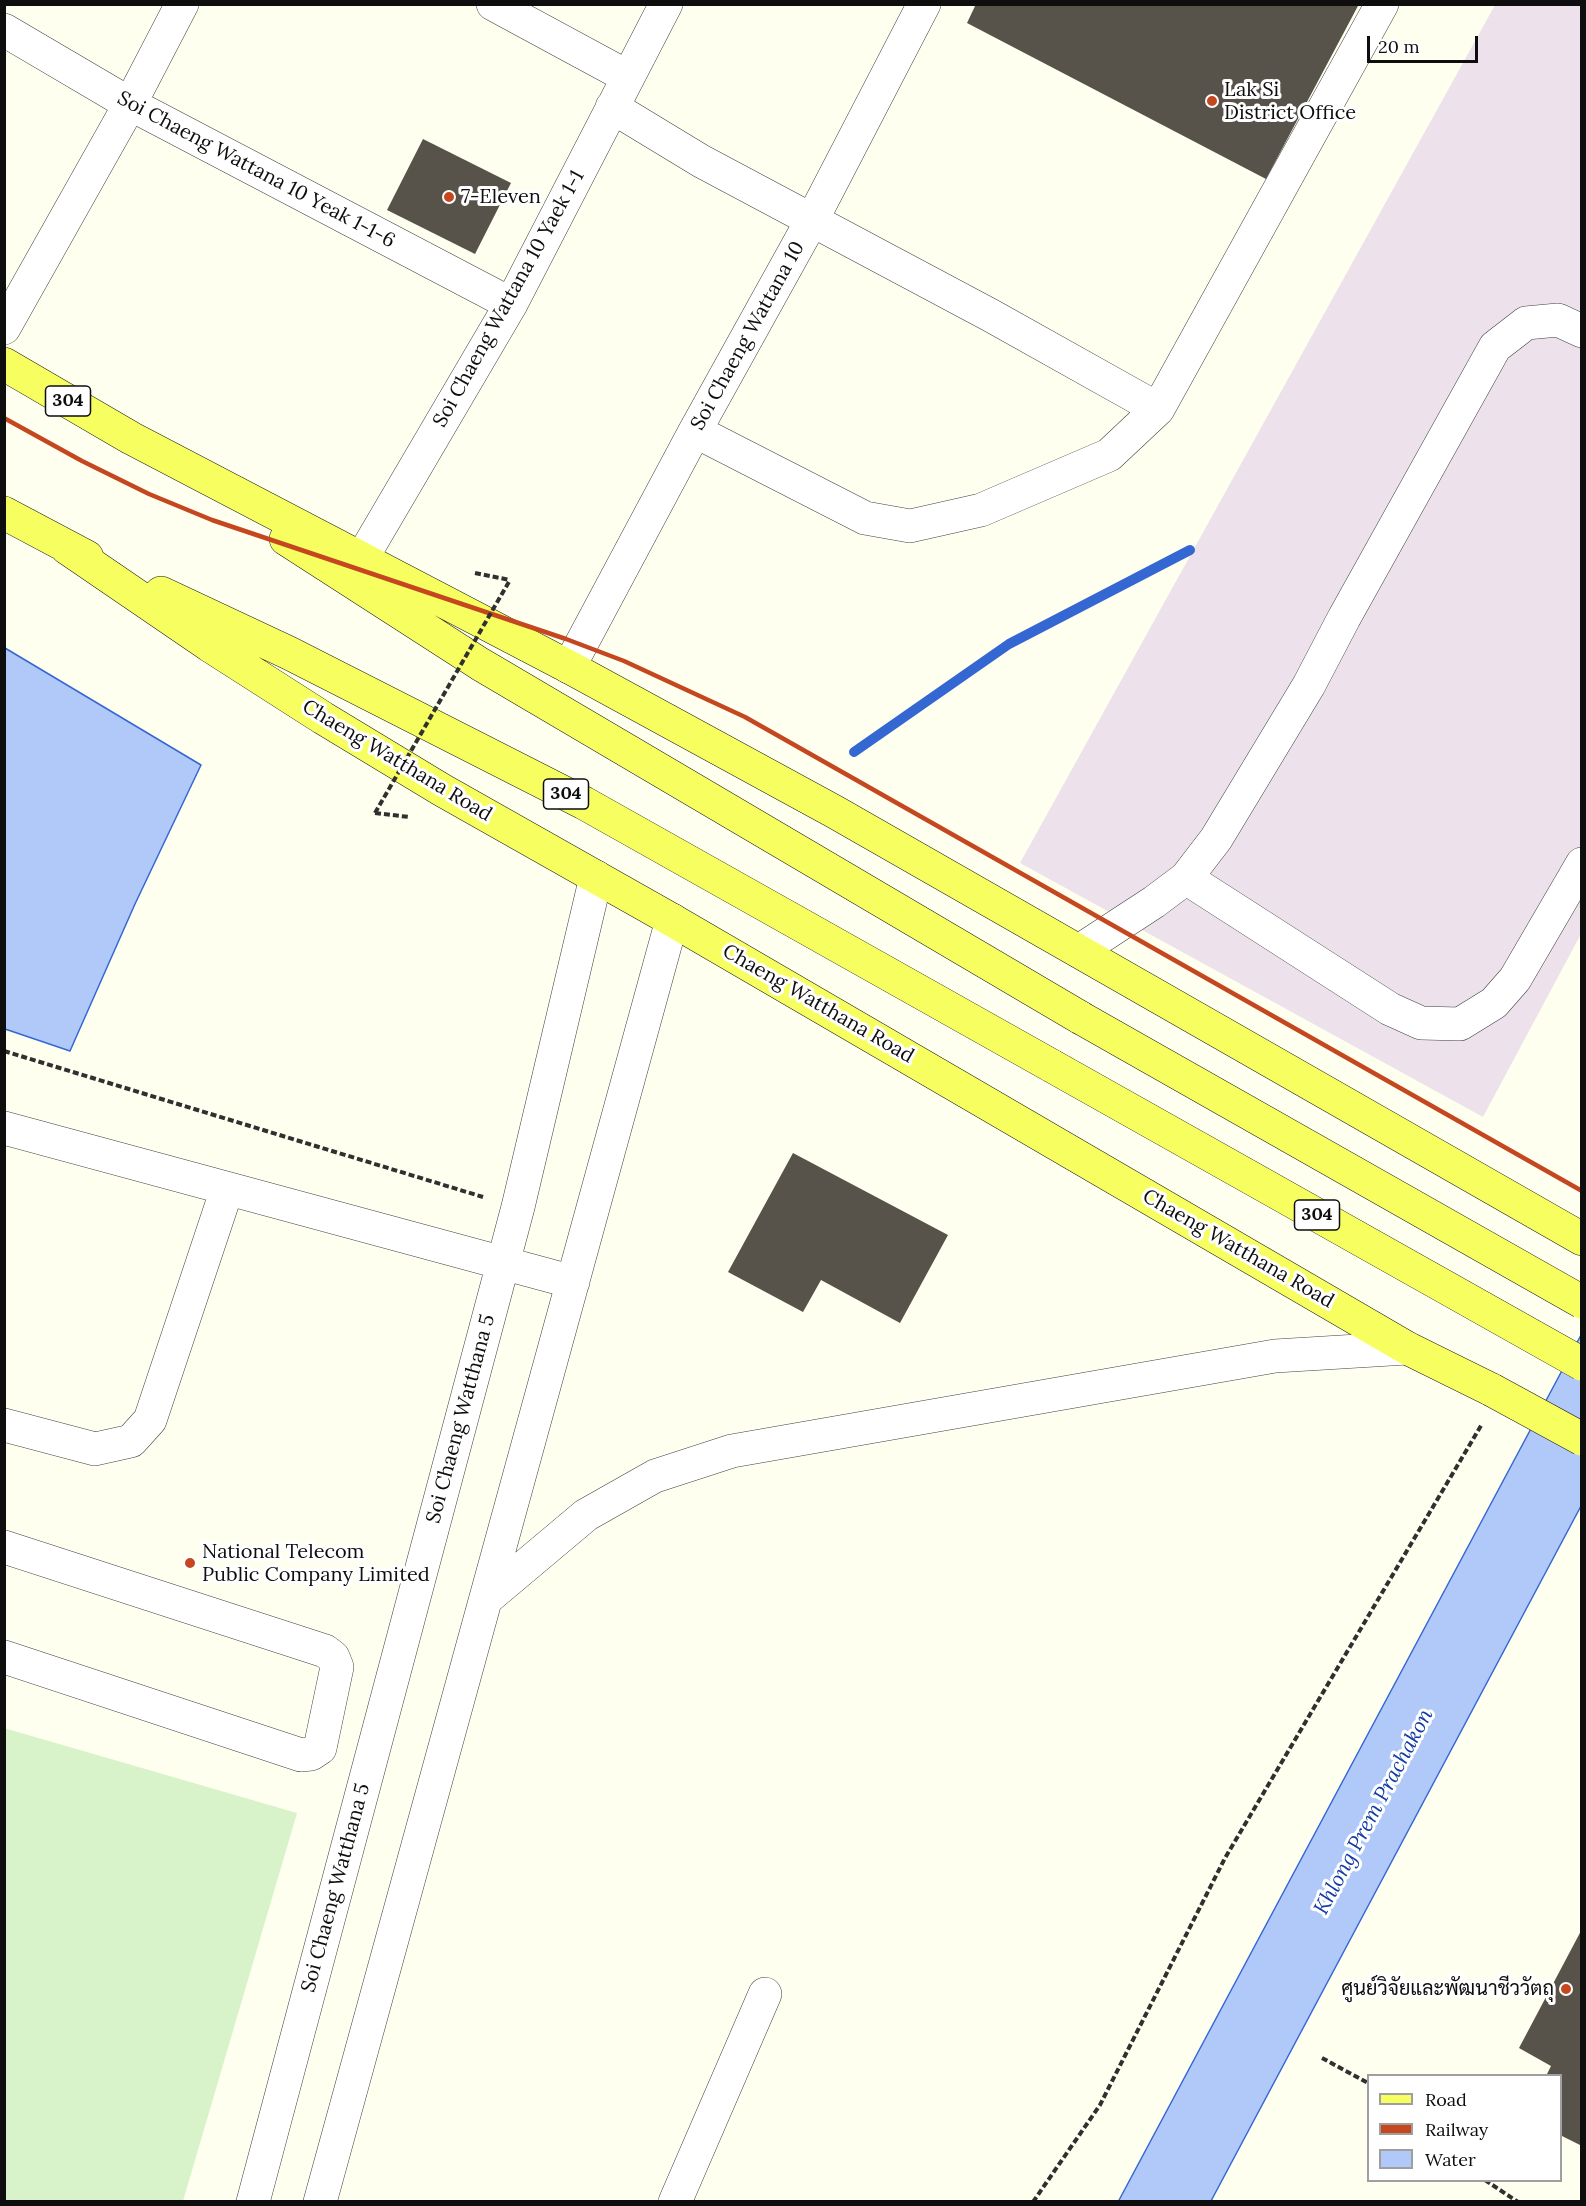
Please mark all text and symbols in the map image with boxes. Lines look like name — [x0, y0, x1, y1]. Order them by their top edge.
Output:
scale bar — [1370, 24, 1481, 62]
text: 20 m — [1378, 35, 1420, 58]
place label: Lak Si District Office — [1224, 78, 1356, 125]
street label: Soi Chaeng Wattana 10 Yeak 1-1-6 — [113, 86, 399, 254]
marker: Lak Si District Office — [1205, 94, 1219, 108]
street label: Soi Chaeng Wattana 10 Yaek 1-1 — [428, 166, 590, 432]
place label: 7-Eleven — [461, 185, 541, 209]
marker: 7-Eleven — [442, 190, 456, 204]
street label: Soi Chaeng Wattana 10 — [686, 237, 810, 435]
road number: 304 — [46, 386, 90, 416]
street label: Chaeng Watthana Road — [298, 695, 496, 827]
road number: 304 — [544, 779, 588, 809]
street label: Chaeng Watthana Road — [718, 939, 918, 1069]
street label: Chaeng Watthana Road — [1138, 1184, 1338, 1314]
road number: 304 — [1294, 1200, 1340, 1230]
street label: Soi Chaeng Watthana 5 — [422, 1312, 500, 1526]
place label: National Telecom Public Company Limited — [202, 1540, 430, 1587]
marker: National Telecom Public Company Limited — [183, 1556, 197, 1570]
water label: Khlong Prem Prachakon — [1309, 1705, 1439, 1919]
street label: Soi Chaeng Watthana 5 — [297, 1781, 375, 1995]
place label: ศูนย์วิจัยและพัฒนาชีววัตถุ — [1341, 1977, 1554, 2001]
marker: ศูนย์วิจัยและพัฒนาชีววัตถุ — [1559, 1982, 1573, 1996]
legend — [1367, 2074, 1562, 2182]
text: Road — [1425, 2088, 1467, 2111]
text: Railway — [1425, 2118, 1488, 2141]
text: Water — [1425, 2148, 1476, 2171]

